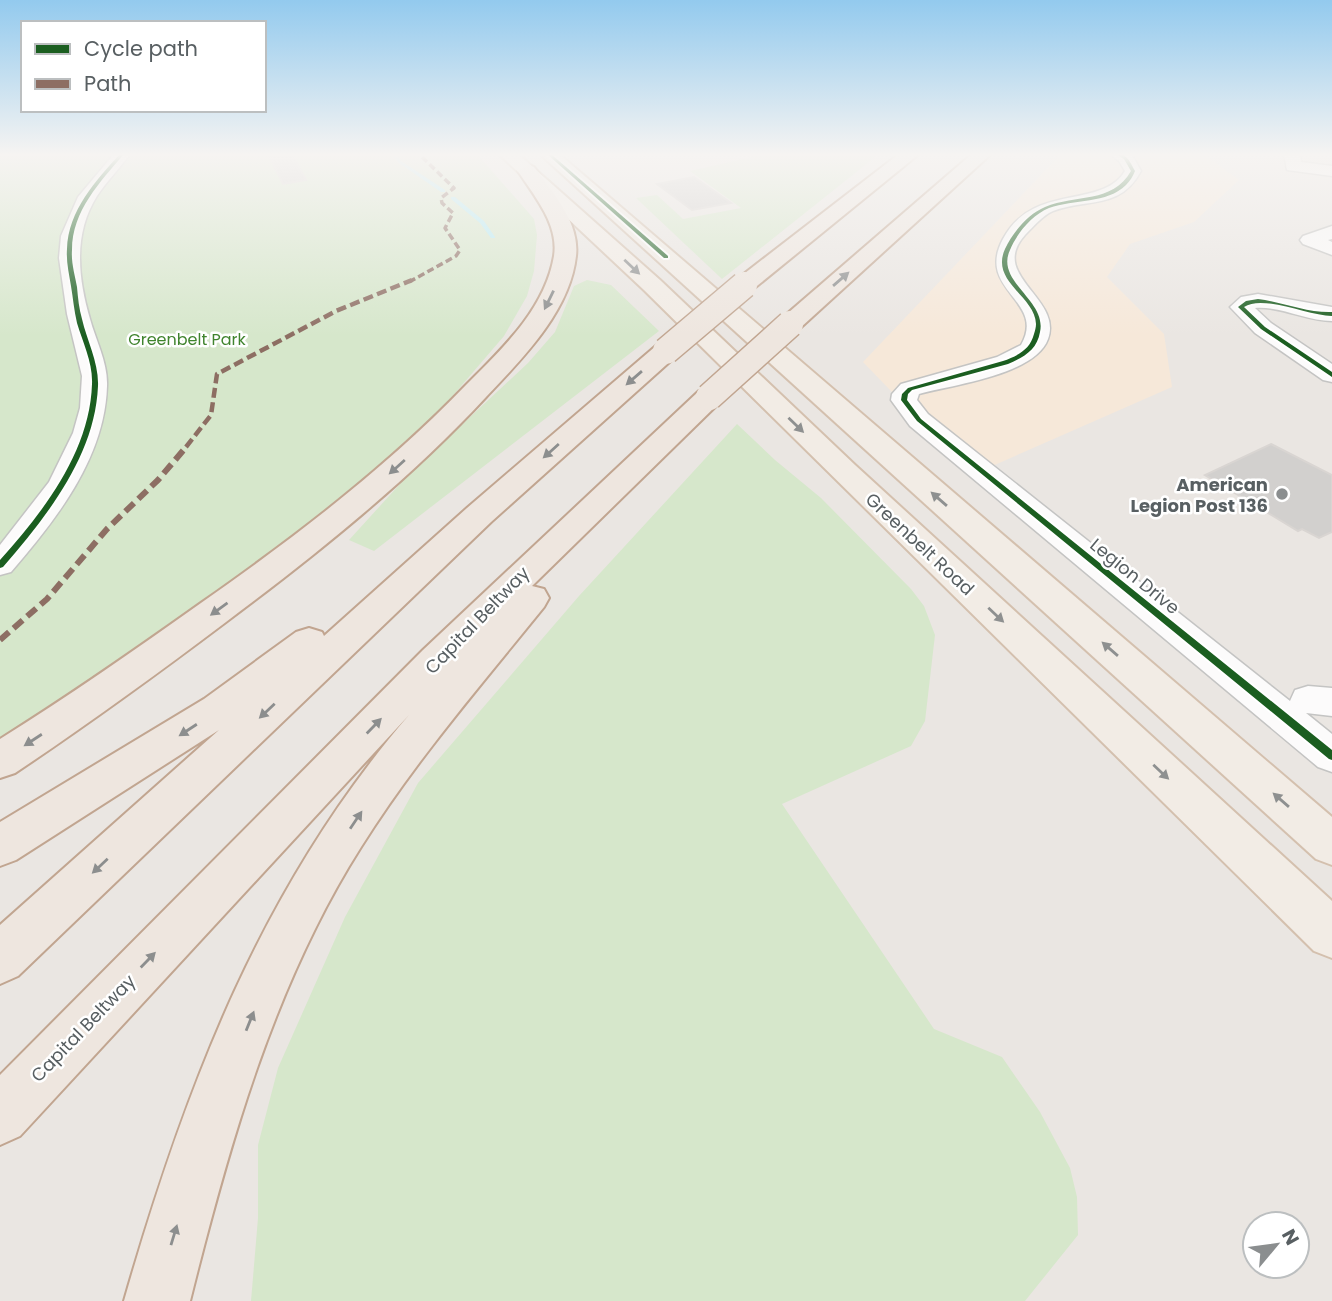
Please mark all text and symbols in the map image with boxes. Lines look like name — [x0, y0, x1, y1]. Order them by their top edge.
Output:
legend — [21, 21, 266, 112]
text: Cycle path — [84, 34, 198, 63]
text: Path — [84, 69, 131, 98]
one-way arrow — [623, 258, 640, 274]
one-way arrow — [833, 272, 850, 288]
one-way arrow — [543, 290, 555, 310]
park label: Greenbelt Park — [128, 328, 247, 351]
one-way arrow — [625, 370, 643, 386]
one-way arrow — [787, 416, 804, 433]
one-way arrow — [543, 442, 560, 458]
one-way arrow — [389, 459, 406, 475]
place label: American Legion Post 136 — [1130, 472, 1268, 518]
marker: American Legion Post 136 — [1274, 486, 1290, 502]
street label: Greenbelt Road — [860, 487, 980, 601]
one-way arrow — [930, 491, 948, 507]
street label: Legion Drive — [1085, 532, 1185, 620]
street label: Capital Beltway — [419, 561, 535, 679]
one-way arrow — [210, 602, 228, 616]
one-way arrow — [987, 607, 1004, 623]
one-way arrow — [1101, 641, 1119, 657]
one-way arrow — [258, 703, 276, 719]
one-way arrow — [366, 717, 383, 734]
one-way arrow — [178, 724, 197, 737]
one-way arrow — [23, 733, 43, 746]
one-way arrow — [1152, 763, 1169, 779]
one-way arrow — [1273, 792, 1290, 808]
one-way arrow — [349, 810, 362, 830]
one-way arrow — [92, 857, 109, 873]
one-way arrow — [140, 952, 156, 969]
street label: Capital Beltway — [25, 969, 141, 1087]
one-way arrow — [244, 1010, 255, 1031]
north arrow — [1241, 1210, 1311, 1280]
one-way arrow — [170, 1224, 180, 1245]
text: N — [1275, 1224, 1306, 1250]

